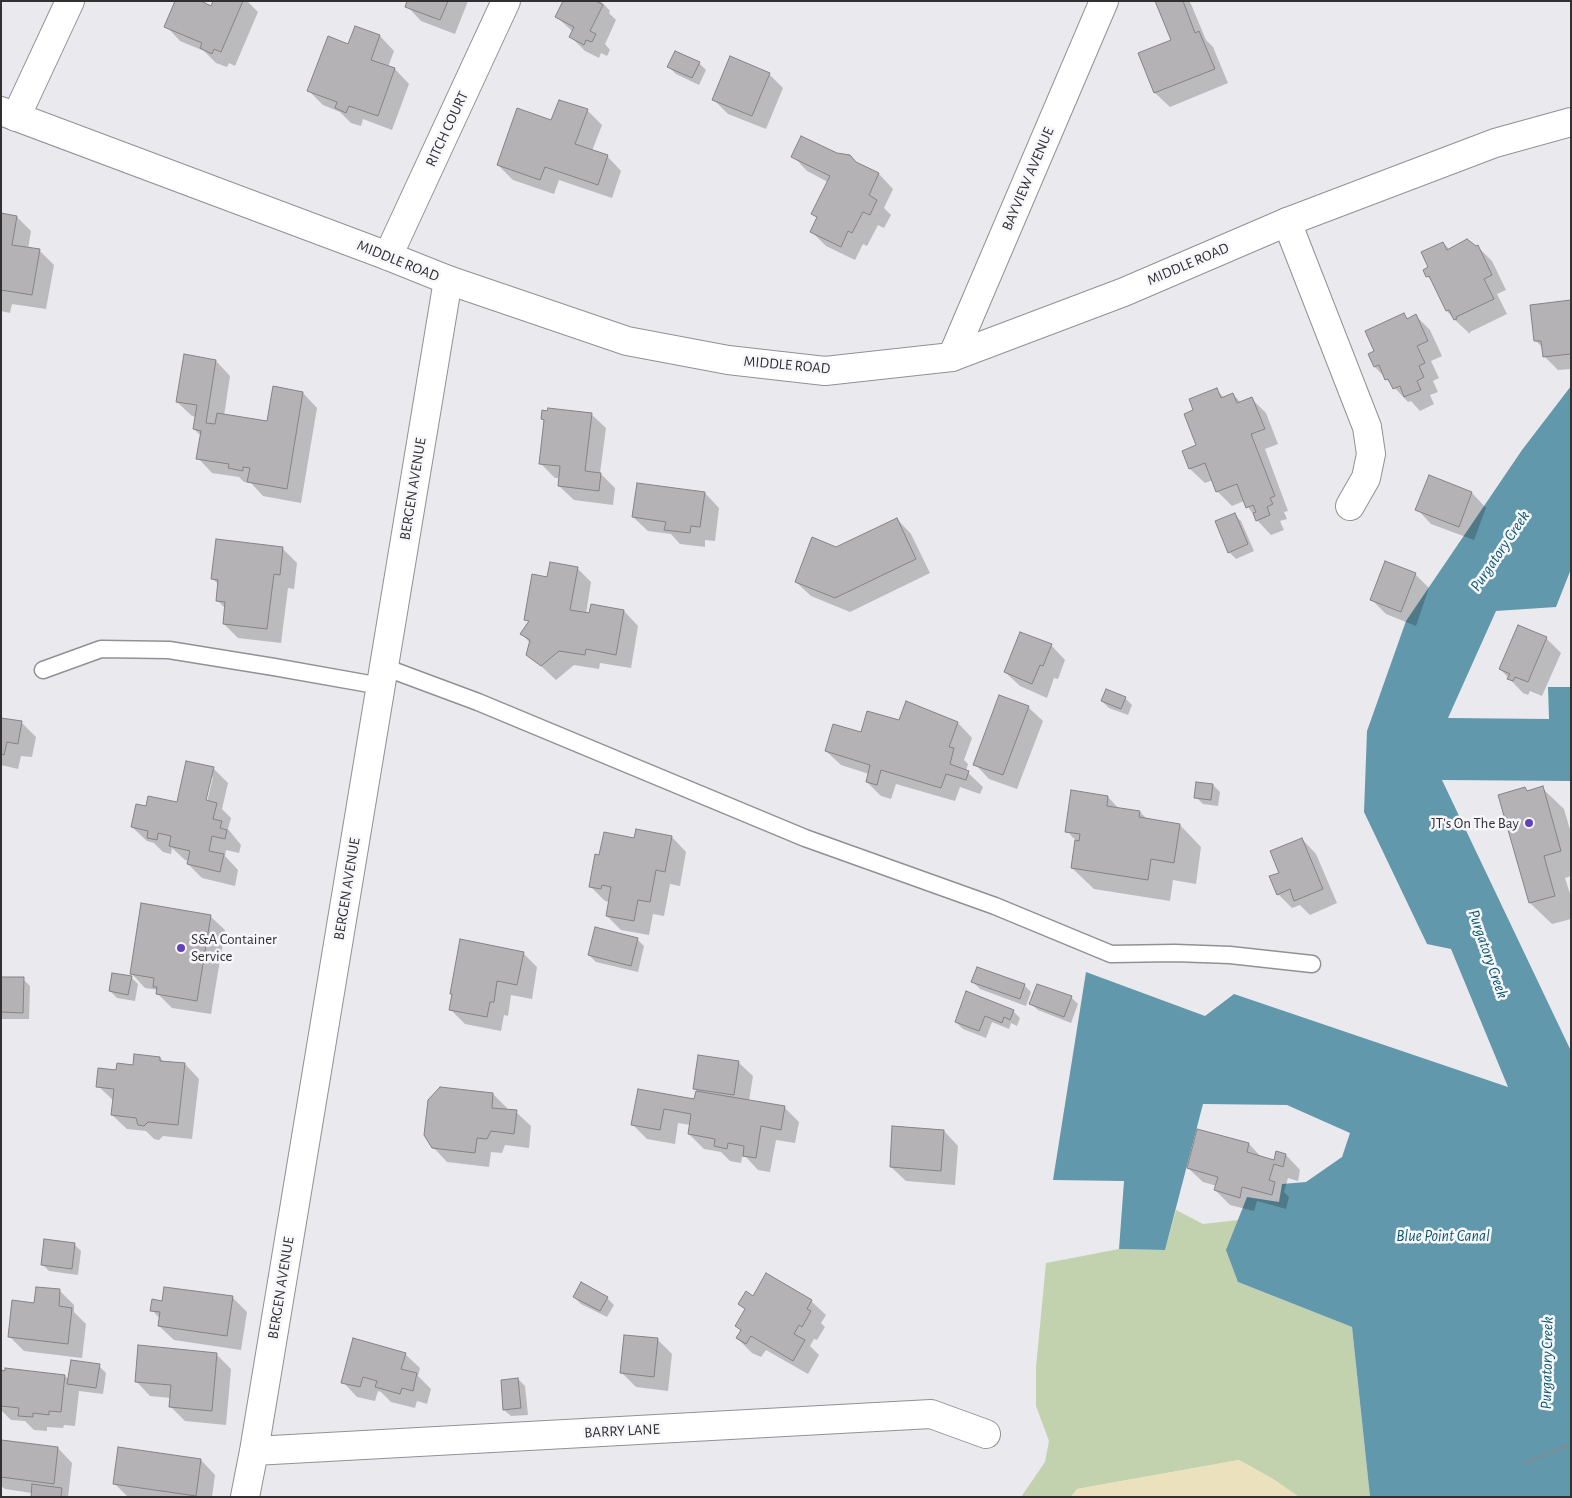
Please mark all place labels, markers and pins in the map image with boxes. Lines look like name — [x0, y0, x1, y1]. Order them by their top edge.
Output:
place label: JT's On The Bay — [1431, 814, 1519, 832]
marker: JT's On The Bay — [1523, 817, 1535, 829]
place label: S&A Container Service — [191, 930, 277, 965]
marker: S&A Container Service — [175, 942, 187, 954]

